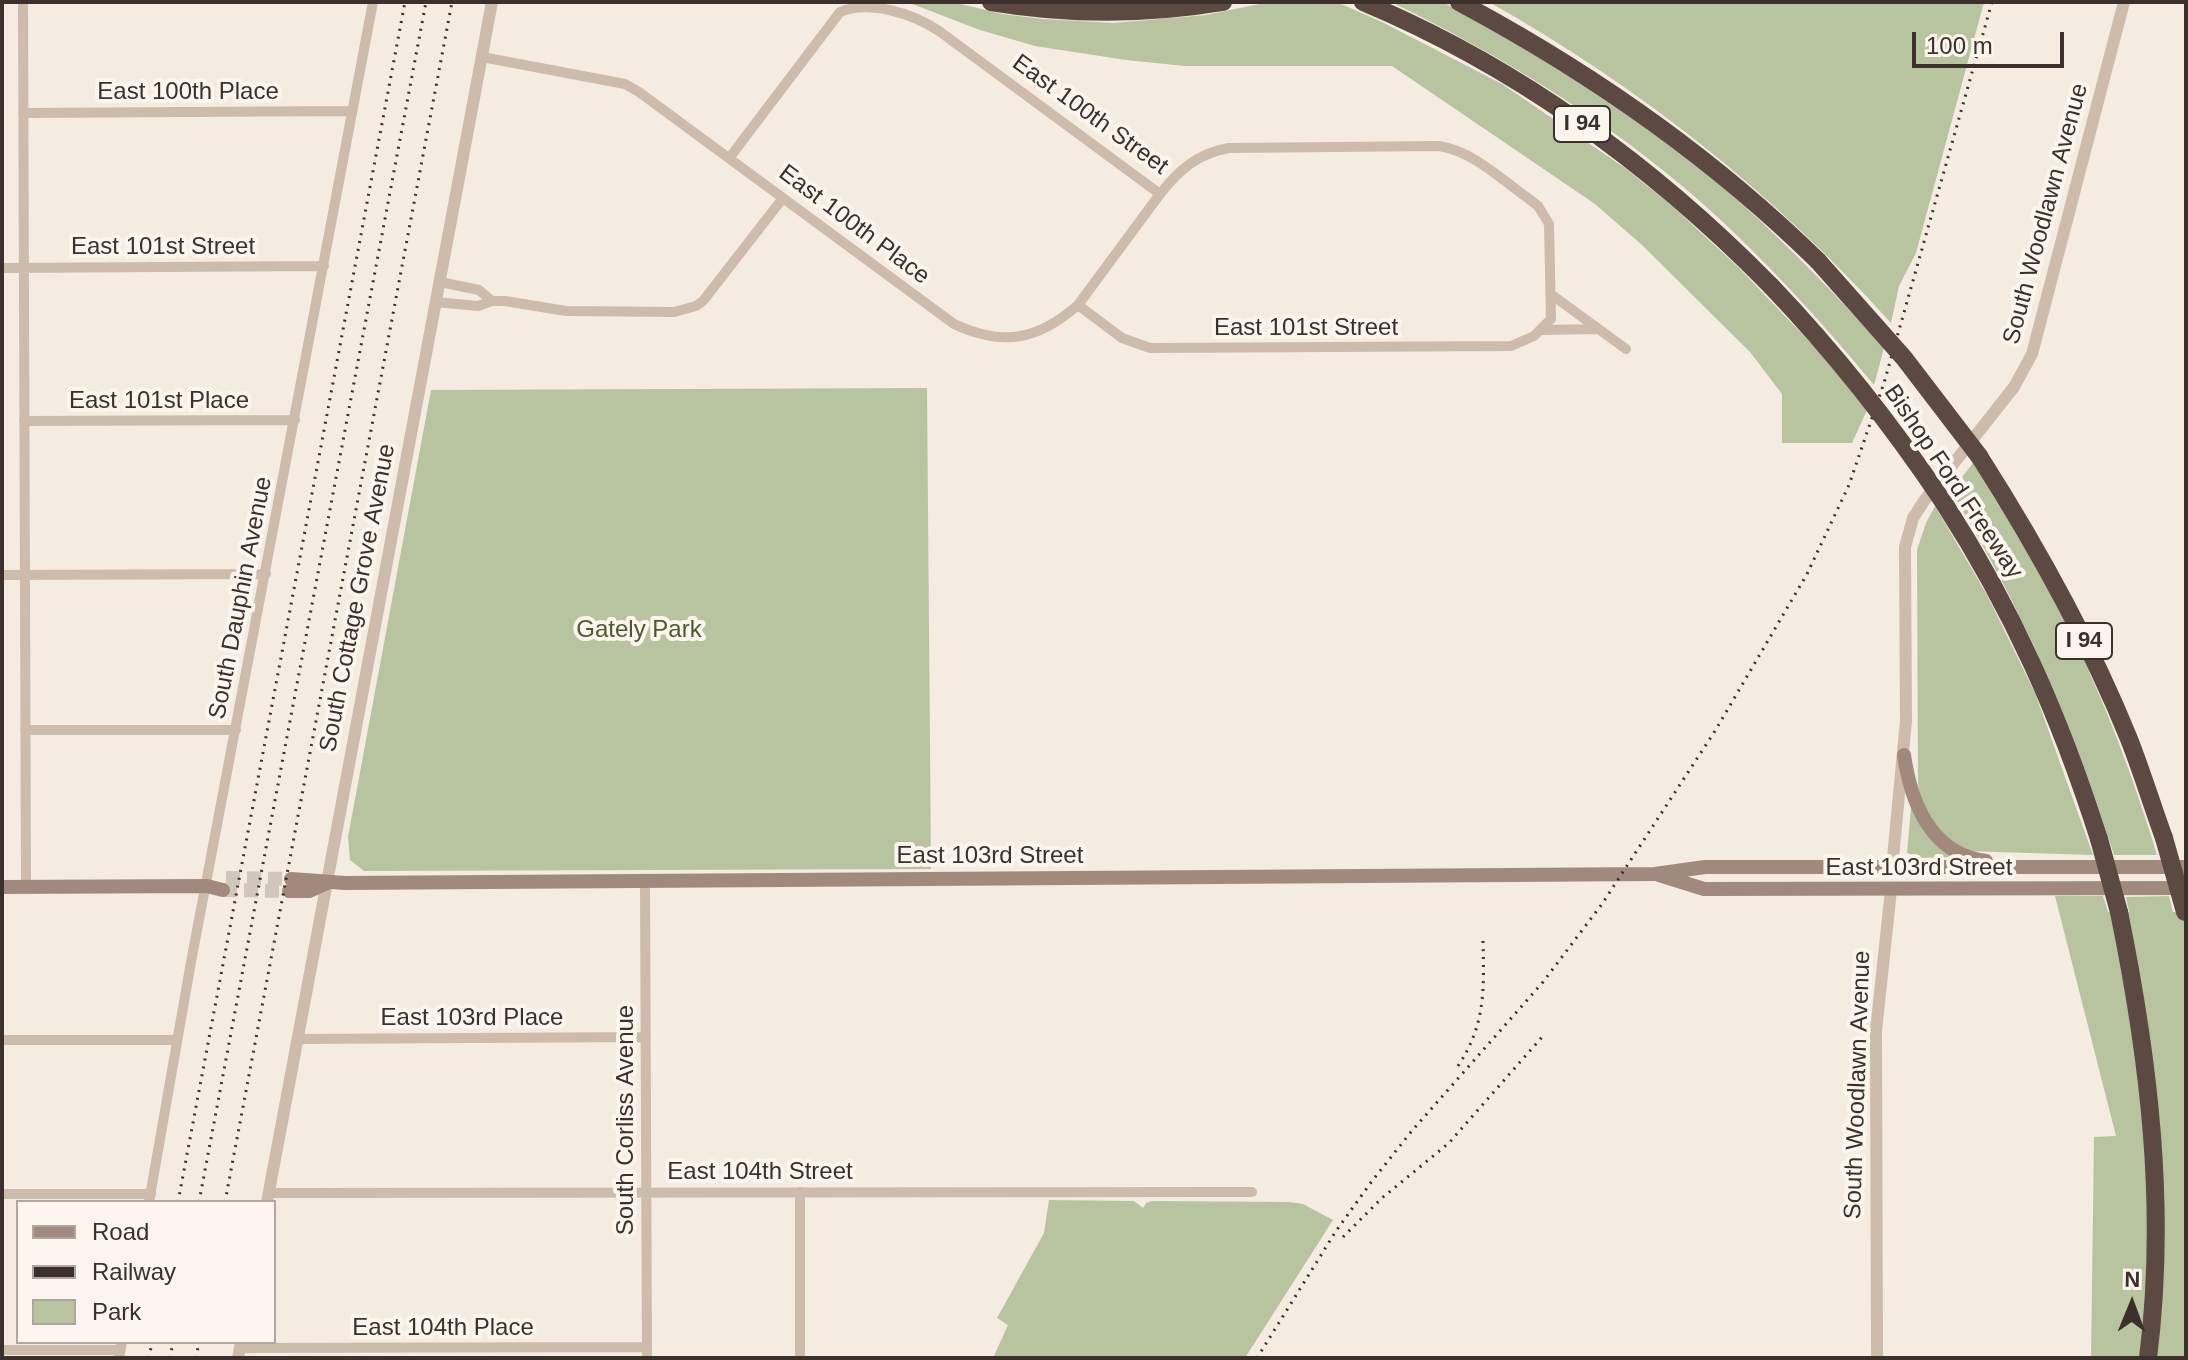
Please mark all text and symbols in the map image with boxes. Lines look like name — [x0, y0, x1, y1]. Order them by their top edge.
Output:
scale bar — [1916, 16, 2068, 66]
text: 100 m — [1926, 32, 1993, 59]
street label: East 100th Street — [1007, 49, 1173, 181]
street label: East 100th Place — [97, 78, 279, 106]
street label: South Woodlawn Avenue — [1997, 81, 2095, 347]
road number: I 94 — [1554, 106, 1610, 142]
street label: East 100th Place — [773, 159, 935, 291]
street label: East 101st Street — [71, 233, 255, 261]
street label: East 101st Street — [1214, 314, 1398, 342]
street label: Bishop Ford Freeway — [1877, 379, 2029, 585]
street label: East 101st Place — [69, 387, 249, 415]
street label: South Cottage Grove Avenue — [314, 442, 402, 754]
street label: South Dauphin Avenue — [203, 474, 279, 722]
park label: Gately Park — [576, 616, 702, 644]
road number: I 94 — [2056, 623, 2112, 659]
street label: East 103rd Street — [897, 842, 1083, 870]
street label: East 103rd Street — [1826, 854, 2012, 882]
street label: South Woodlawn Avenue — [1839, 950, 1877, 1220]
street label: East 103rd Place — [381, 1004, 563, 1032]
street label: South Corliss Avenue — [612, 1005, 640, 1235]
street label: East 104th Street — [667, 1158, 853, 1186]
legend — [16, 1200, 276, 1344]
text: Road — [92, 1218, 149, 1245]
text: Railway — [92, 1258, 176, 1285]
north arrow — [2092, 1264, 2172, 1344]
text: N — [2124, 1267, 2141, 1292]
text: Park — [92, 1298, 141, 1325]
street label: East 104th Place — [352, 1314, 534, 1342]

